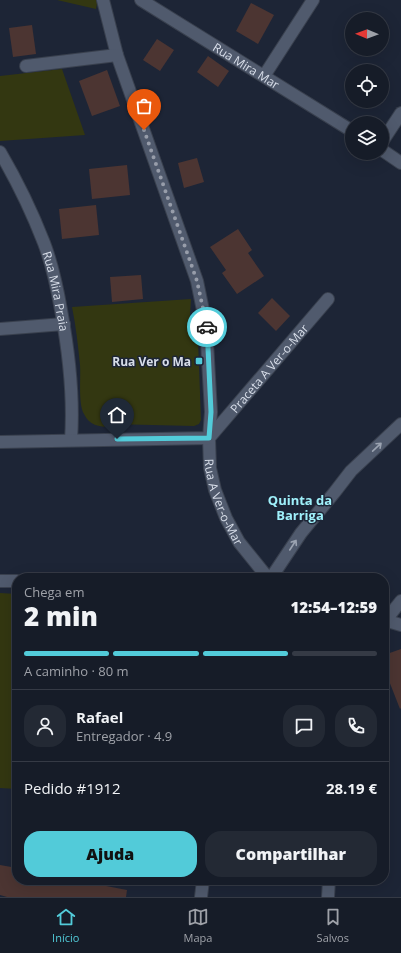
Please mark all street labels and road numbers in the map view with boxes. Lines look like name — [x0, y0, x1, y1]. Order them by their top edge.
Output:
street label: Rua Mira Mar — [210, 38, 283, 93]
street label: Rua Mira Praia — [39, 249, 73, 332]
street label: Praceta A Ver-o-Mar — [226, 320, 312, 416]
street label: Rua A Ver-o-Mar — [201, 458, 248, 548]

